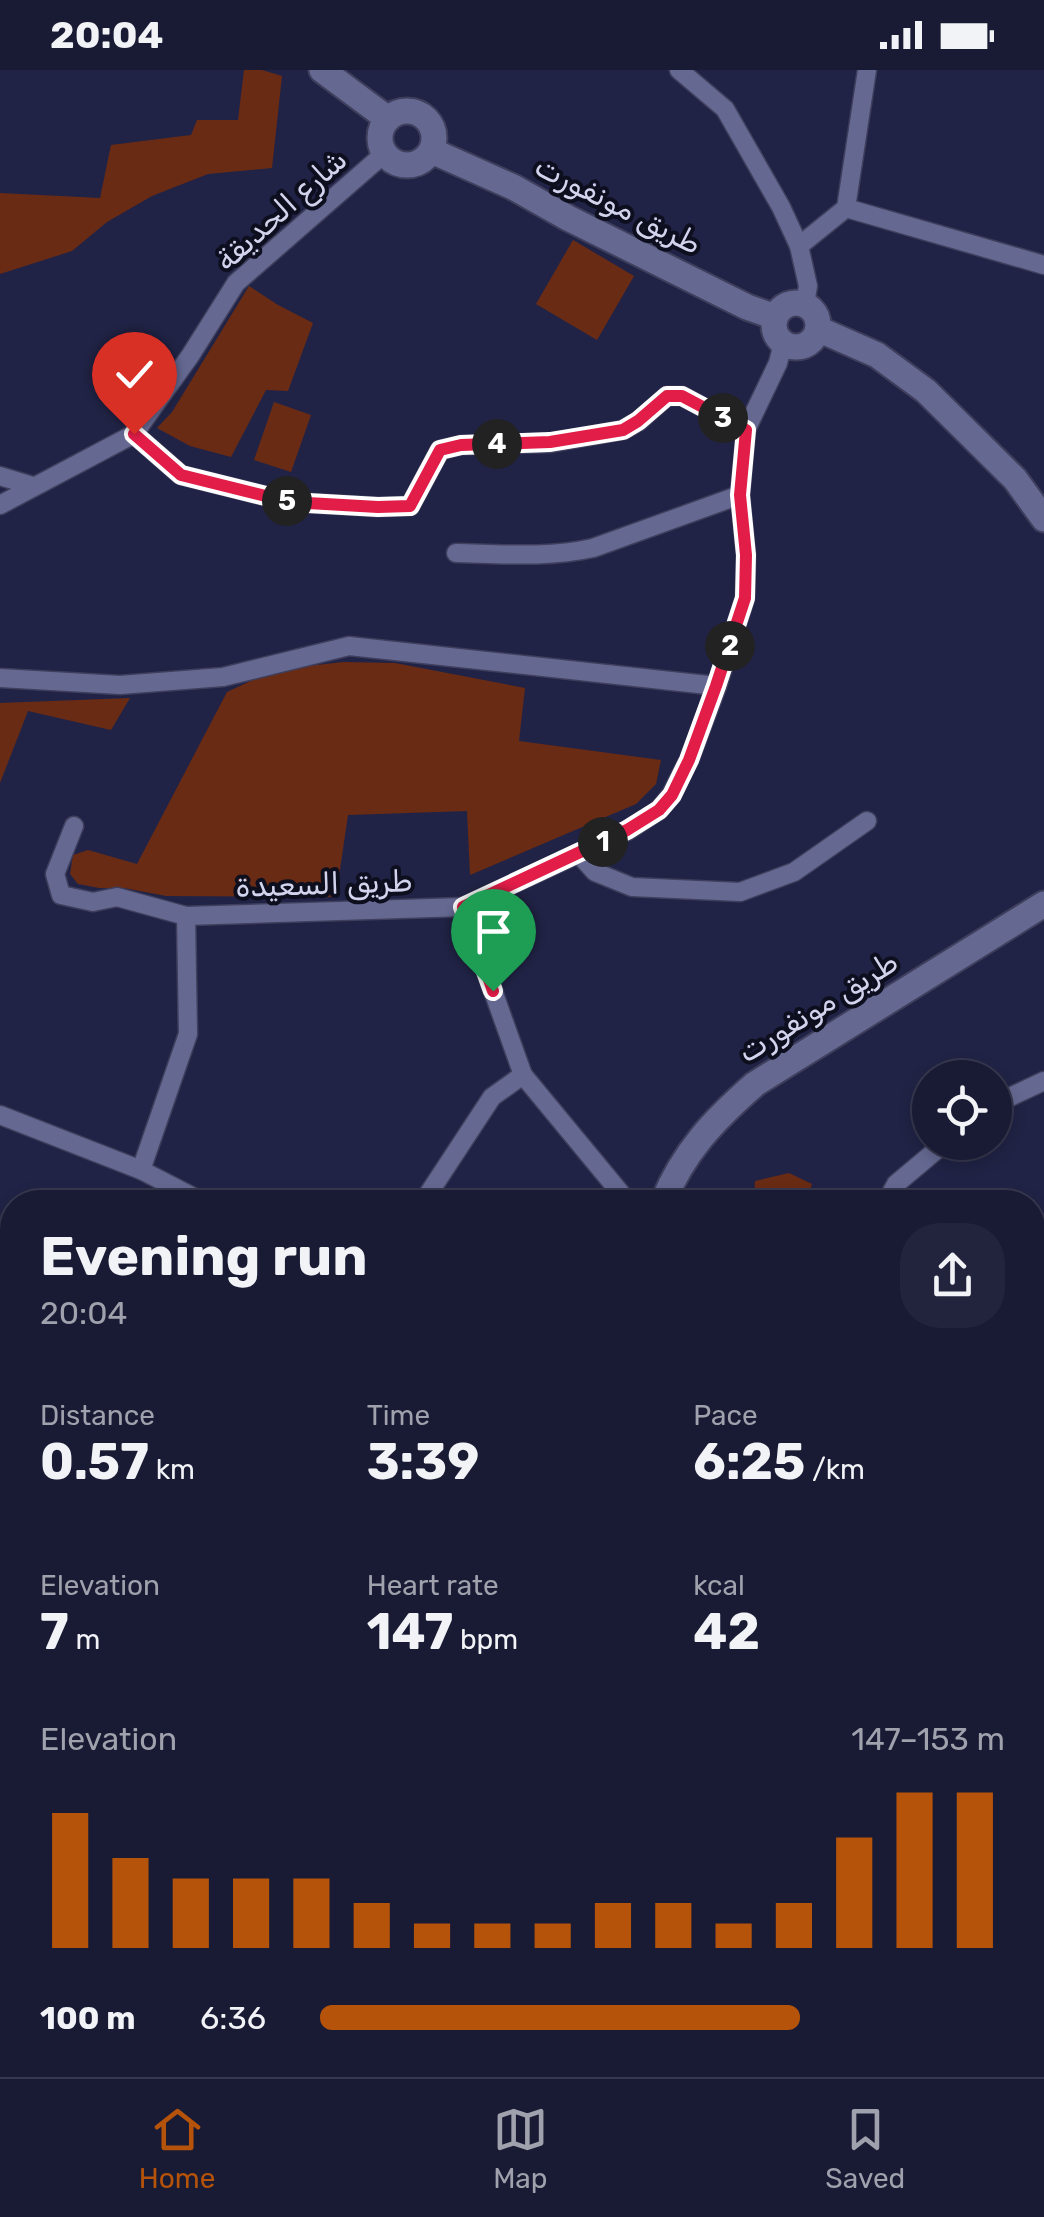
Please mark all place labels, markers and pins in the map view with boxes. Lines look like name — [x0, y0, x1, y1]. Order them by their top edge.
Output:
pin — [92, 332, 177, 435]
pin: 3 — [698, 393, 748, 443]
pin: 4 — [472, 419, 522, 469]
pin: 5 — [262, 476, 312, 526]
pin: 2 — [705, 621, 755, 671]
pin: 1 — [578, 817, 628, 867]
pin — [451, 889, 536, 992]

